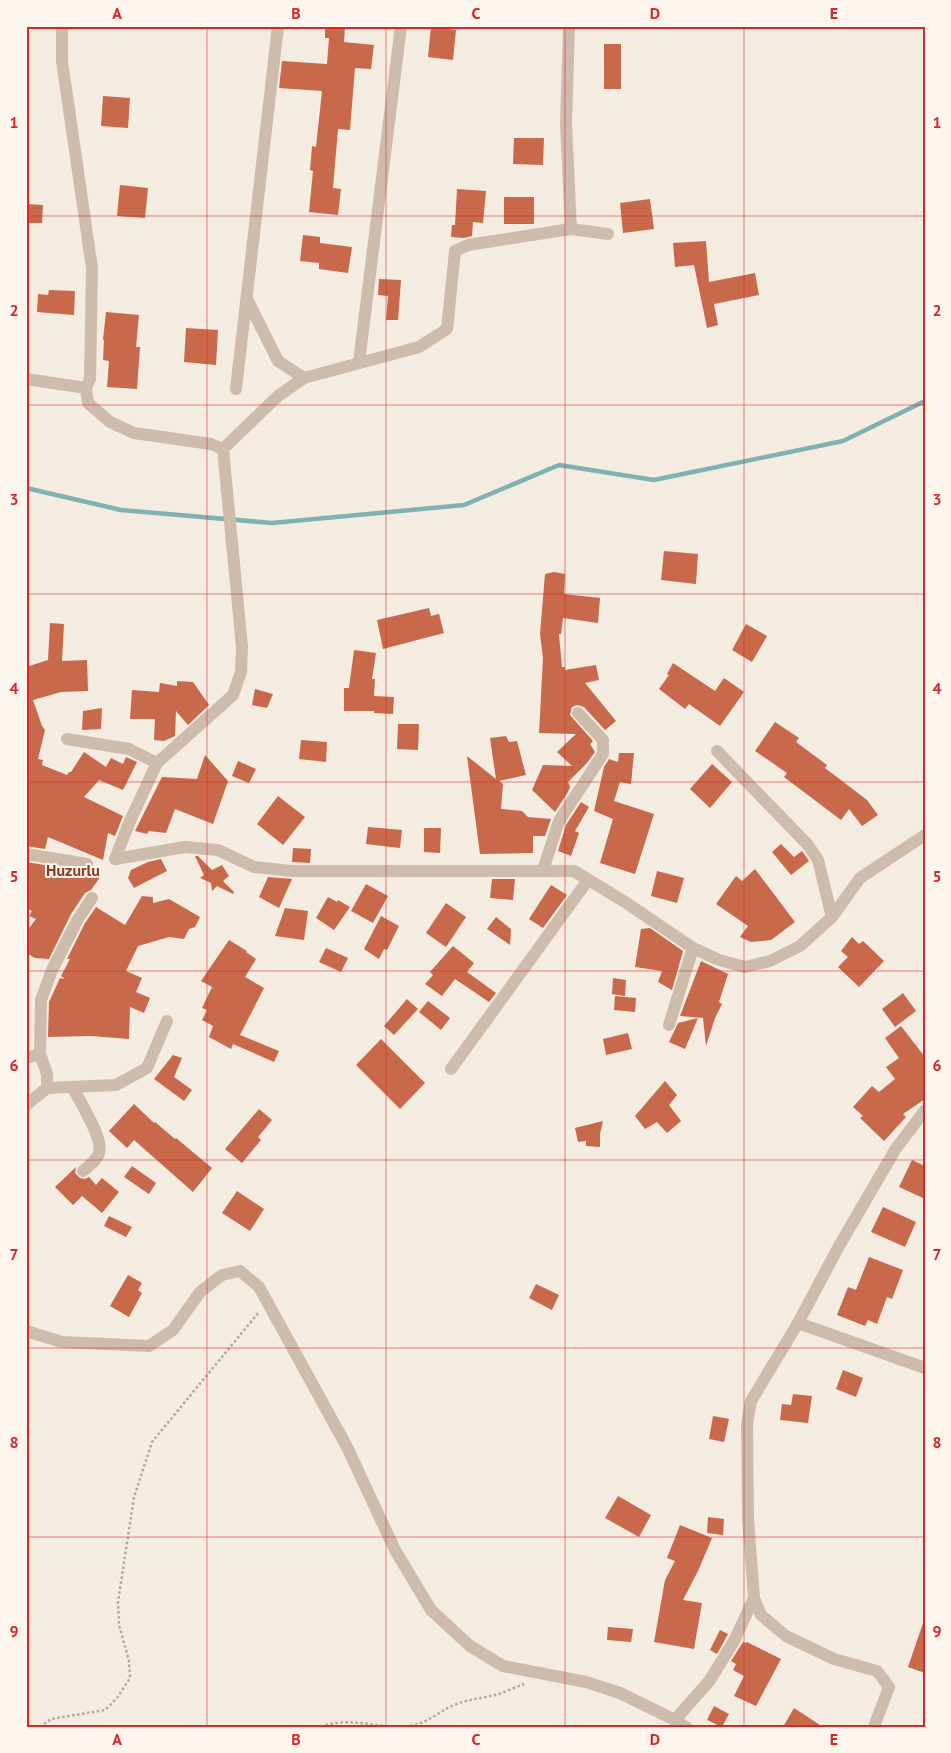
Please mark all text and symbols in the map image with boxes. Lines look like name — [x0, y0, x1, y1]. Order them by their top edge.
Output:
text: A — [112, 3, 122, 23]
text: B — [291, 3, 301, 23]
text: C — [472, 3, 481, 23]
text: D — [650, 3, 660, 23]
text: E — [830, 3, 838, 23]
text: 1 — [9, 112, 19, 132]
text: 1 — [932, 112, 942, 132]
text: 2 — [9, 300, 19, 320]
text: 2 — [932, 300, 942, 320]
text: 3 — [9, 489, 19, 509]
text: 3 — [932, 489, 942, 509]
text: 4 — [9, 678, 19, 698]
text: 4 — [932, 678, 942, 698]
district label: Huzurlu — [46, 860, 100, 880]
text: 5 — [9, 866, 19, 886]
text: 5 — [932, 866, 942, 886]
text: 6 — [9, 1055, 19, 1075]
text: 6 — [932, 1055, 942, 1075]
text: 7 — [9, 1244, 19, 1264]
text: 7 — [932, 1244, 942, 1264]
text: 8 — [9, 1432, 19, 1452]
text: 8 — [932, 1432, 942, 1452]
text: 9 — [9, 1621, 19, 1641]
text: 9 — [932, 1621, 942, 1641]
text: A — [112, 1729, 122, 1749]
text: B — [291, 1729, 301, 1749]
text: C — [472, 1729, 481, 1749]
text: D — [650, 1729, 660, 1749]
text: E — [830, 1729, 838, 1749]

